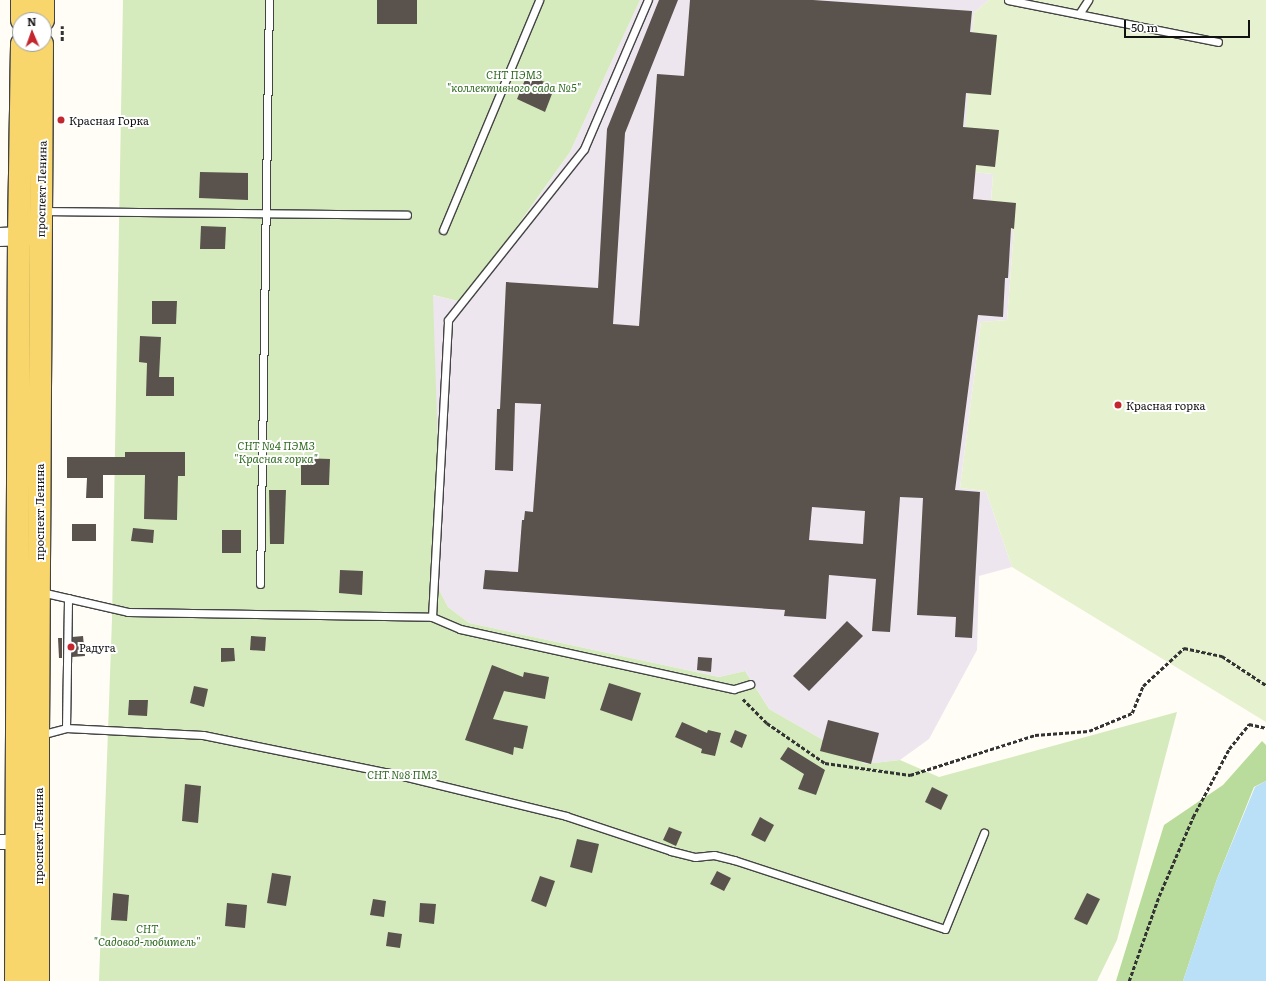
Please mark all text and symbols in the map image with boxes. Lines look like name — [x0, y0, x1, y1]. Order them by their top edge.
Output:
north arrow — [12, 12, 52, 52]
scale bar — [1126, 12, 1252, 38]
text: N — [27, 13, 37, 29]
text: 50 m — [1131, 18, 1158, 36]
park label: СНТ ПЭМЗ "коллективного сада №5" — [447, 68, 581, 94]
place label: Красная Горка — [69, 113, 149, 127]
marker: Красная Горка — [56, 115, 66, 125]
street label: проспект Ленина — [34, 140, 48, 238]
place label: Красная горка — [1126, 398, 1205, 412]
marker: Красная горка — [1113, 400, 1123, 410]
park label: СНТ №4 ПЭМЗ "Красная горка" — [234, 439, 318, 465]
street label: проспект Ленина — [32, 464, 46, 560]
place label: Радуга — [79, 640, 116, 654]
marker: Радуга — [66, 642, 76, 652]
park label: СНТ №8 ПМЗ — [367, 767, 437, 781]
street label: проспект Ленина — [31, 788, 45, 884]
park label: СНТ "Садовод-любитель" — [94, 922, 200, 948]

